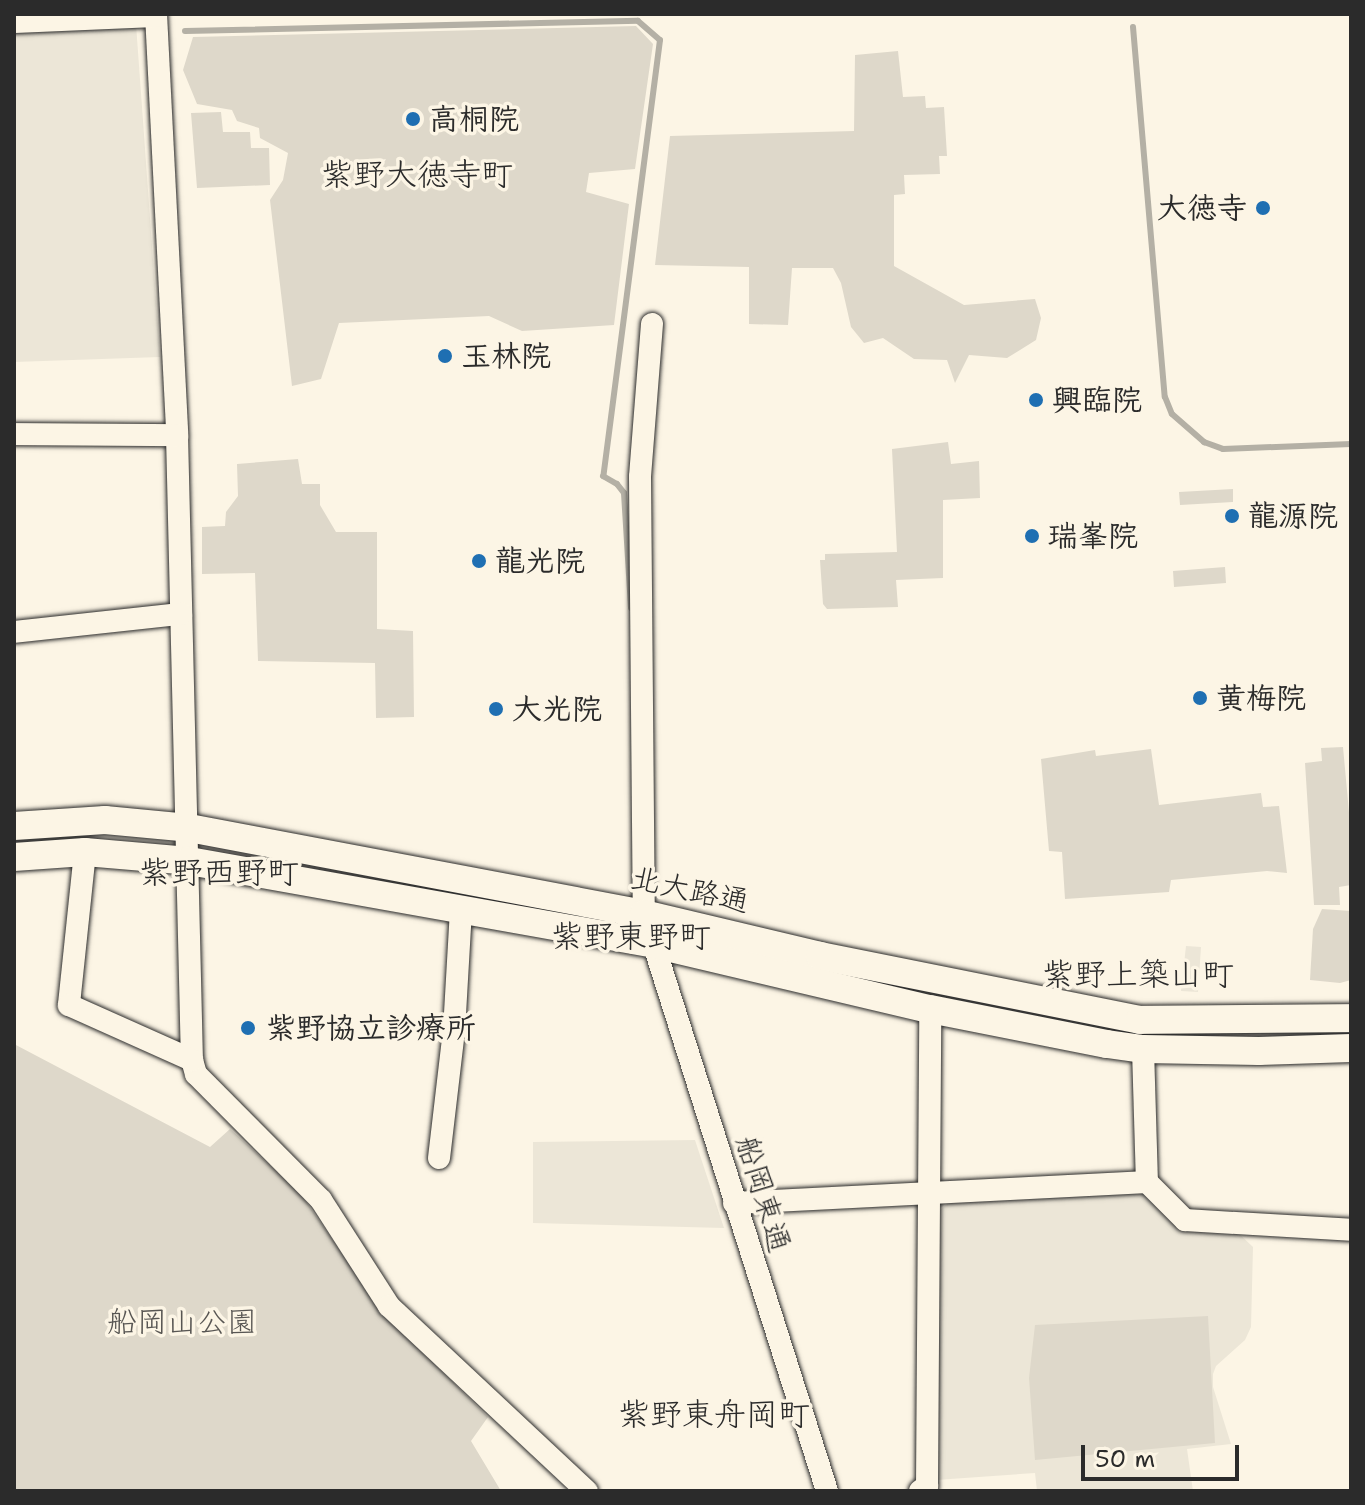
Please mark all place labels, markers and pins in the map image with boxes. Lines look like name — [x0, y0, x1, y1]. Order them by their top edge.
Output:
place label: 高桐院 — [429, 101, 519, 137]
marker: 高桐院 — [404, 110, 422, 128]
place label: 大徳寺 — [1157, 190, 1247, 226]
marker: 大徳寺 — [1254, 199, 1272, 217]
place label: 玉林院 — [461, 338, 551, 374]
marker: 玉林院 — [436, 347, 454, 365]
place label: 興臨院 — [1052, 382, 1142, 418]
marker: 興臨院 — [1027, 391, 1045, 409]
place label: 龍源院 — [1248, 498, 1338, 534]
marker: 龍源院 — [1223, 507, 1241, 525]
place label: 瑞峯院 — [1048, 518, 1138, 554]
marker: 瑞峯院 — [1023, 527, 1041, 545]
place label: 龍光院 — [495, 543, 585, 579]
marker: 龍光院 — [470, 552, 488, 570]
place label: 黄梅院 — [1216, 680, 1306, 716]
marker: 黄梅院 — [1191, 689, 1209, 707]
place label: 大光院 — [512, 691, 602, 727]
marker: 大光院 — [487, 700, 505, 718]
place label: 紫野協立診療所 — [266, 1010, 476, 1046]
marker: 紫野協立診療所 — [237, 1017, 259, 1039]

